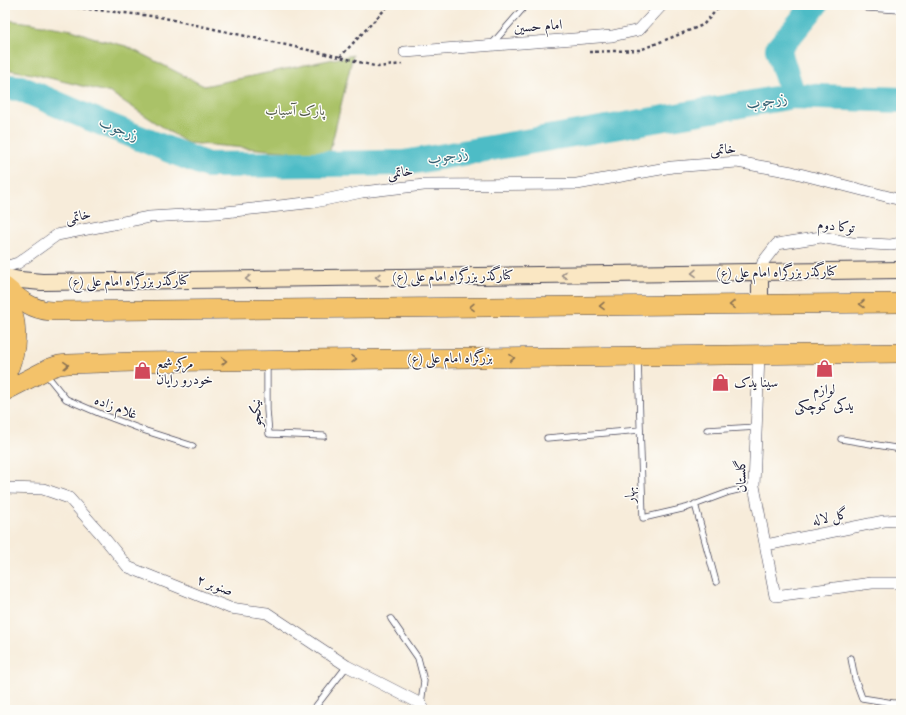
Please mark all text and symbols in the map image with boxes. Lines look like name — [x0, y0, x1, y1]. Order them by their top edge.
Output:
street label: امام حسین — [513, 16, 563, 40]
water label: زرجوب — [745, 88, 789, 114]
park label: پارک آسیاب — [265, 102, 326, 121]
water label: زرجوب — [96, 113, 142, 145]
street label: خاتمی — [710, 140, 736, 159]
water label: زرجوب — [426, 143, 470, 169]
street label: خاتمی — [386, 162, 414, 183]
street label: خاتمی — [64, 205, 93, 228]
street label: توکا دوم — [816, 216, 856, 240]
street label: کنارگذر بزرگراه امام علی (ع) — [716, 260, 838, 286]
street label: کنارگذر بزرگراه امام علی (ع) — [392, 264, 514, 290]
street label: کنارگذر بزرگراه امام علی (ع) — [68, 269, 190, 295]
one-way arrow — [691, 269, 697, 277]
one-way arrow — [561, 271, 567, 279]
one-way arrow — [375, 273, 381, 281]
one-way arrow — [245, 275, 251, 283]
one-way arrow — [859, 300, 865, 308]
one-way arrow — [729, 301, 735, 309]
one-way arrow — [599, 302, 605, 310]
one-way arrow — [469, 303, 475, 311]
street label: بزرگراه امام علی (ع) — [407, 348, 493, 371]
one-way arrow — [509, 353, 515, 362]
place label: مرکز شمع خودرو رایان — [156, 355, 213, 388]
one-way arrow — [351, 355, 357, 363]
one-way arrow — [221, 357, 227, 365]
shop icon: لوازم یدکی کوچکی — [814, 359, 834, 379]
one-way arrow — [63, 360, 69, 369]
shop icon: مرکز شمع خودرو رایان — [133, 361, 153, 381]
shop icon: سینا یدک — [711, 372, 731, 392]
place label: سینا یدک — [734, 374, 778, 391]
place label: لوازم یدکی کوچکی — [794, 381, 854, 415]
street label: غلام زاده — [91, 391, 140, 427]
street label: نیکجو — [247, 399, 265, 429]
street label: گلستان — [732, 459, 750, 493]
street label: بهار — [621, 487, 640, 505]
street label: گل لاله — [811, 505, 850, 531]
street label: صنوبر ۲ — [195, 571, 235, 599]

